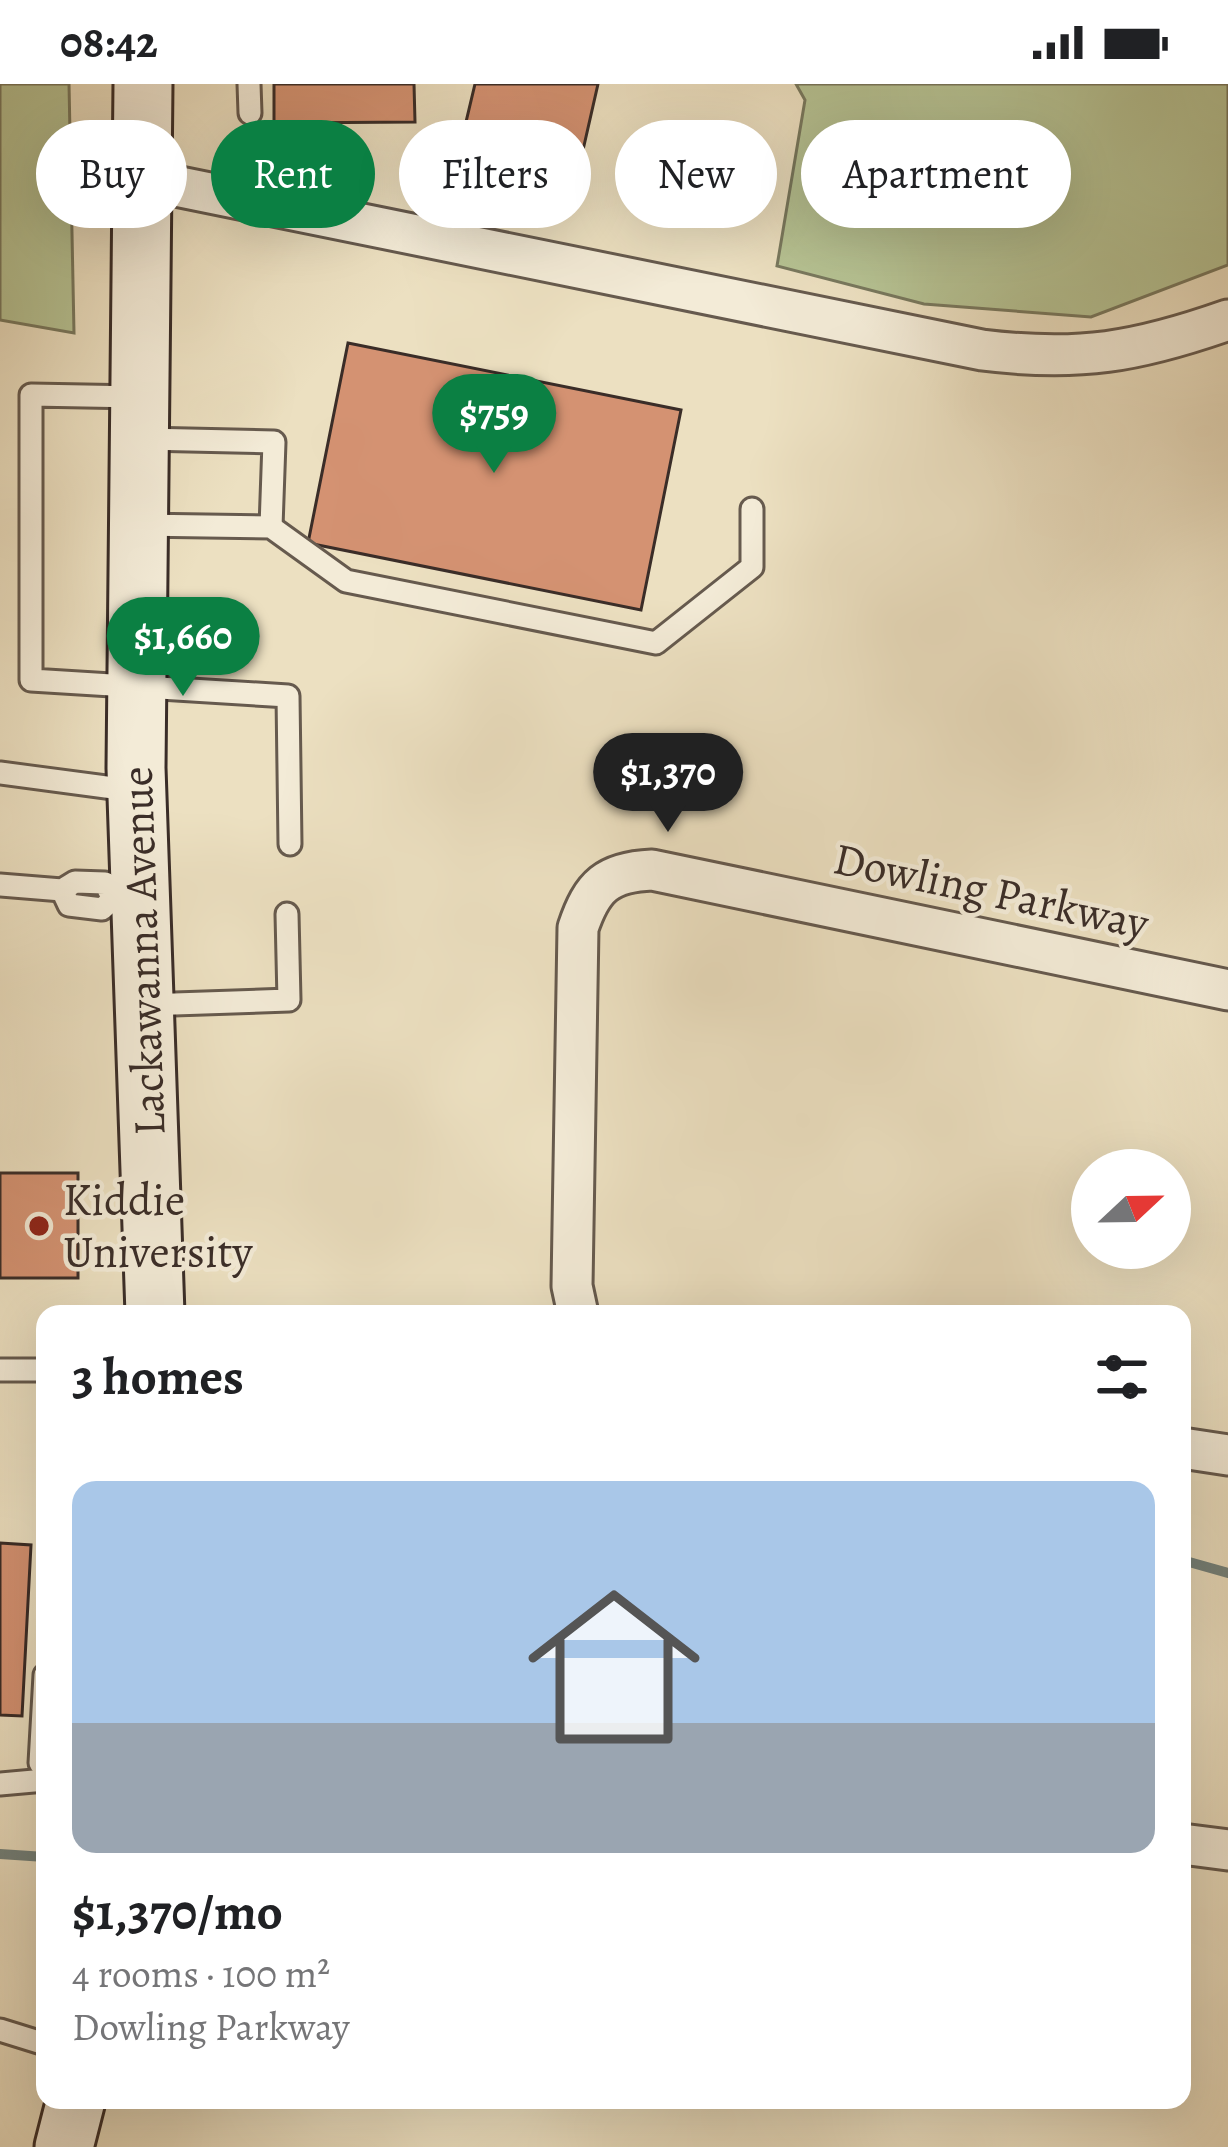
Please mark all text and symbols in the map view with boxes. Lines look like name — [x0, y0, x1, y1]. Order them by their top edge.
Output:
text: 08:42 — [60, 11, 158, 73]
chip: Buy — [36, 120, 187, 228]
chip: Rent — [211, 120, 375, 228]
chip: Filters — [399, 120, 591, 228]
chip: New — [615, 120, 777, 228]
chip: Apartment — [801, 120, 1071, 228]
pin: $759 — [423, 374, 565, 476]
text: $759 — [459, 386, 529, 439]
pin: $1,660 — [85, 597, 281, 699]
text: $1,660 — [134, 609, 232, 662]
pin: $1,370 — [570, 733, 766, 835]
text: $1,370 — [620, 745, 716, 798]
street label: Lackawanna Avenue — [106, 765, 180, 1137]
street label: Dowling Parkway — [828, 827, 1155, 955]
north arrow — [1071, 1149, 1191, 1269]
map controls — [1071, 1149, 1191, 1269]
place label: Kiddie University — [63, 1169, 253, 1283]
marker: Kiddie University — [26, 1213, 52, 1239]
text: 3 homes — [72, 1342, 244, 1412]
icon: filters — [1089, 1344, 1155, 1410]
icon: home — [506, 1559, 722, 1775]
text: $1,370/mo — [72, 1877, 283, 1947]
text: 4 rooms · 100 m² — [72, 1947, 330, 2000]
text: Dowling Parkway — [72, 2000, 350, 2053]

